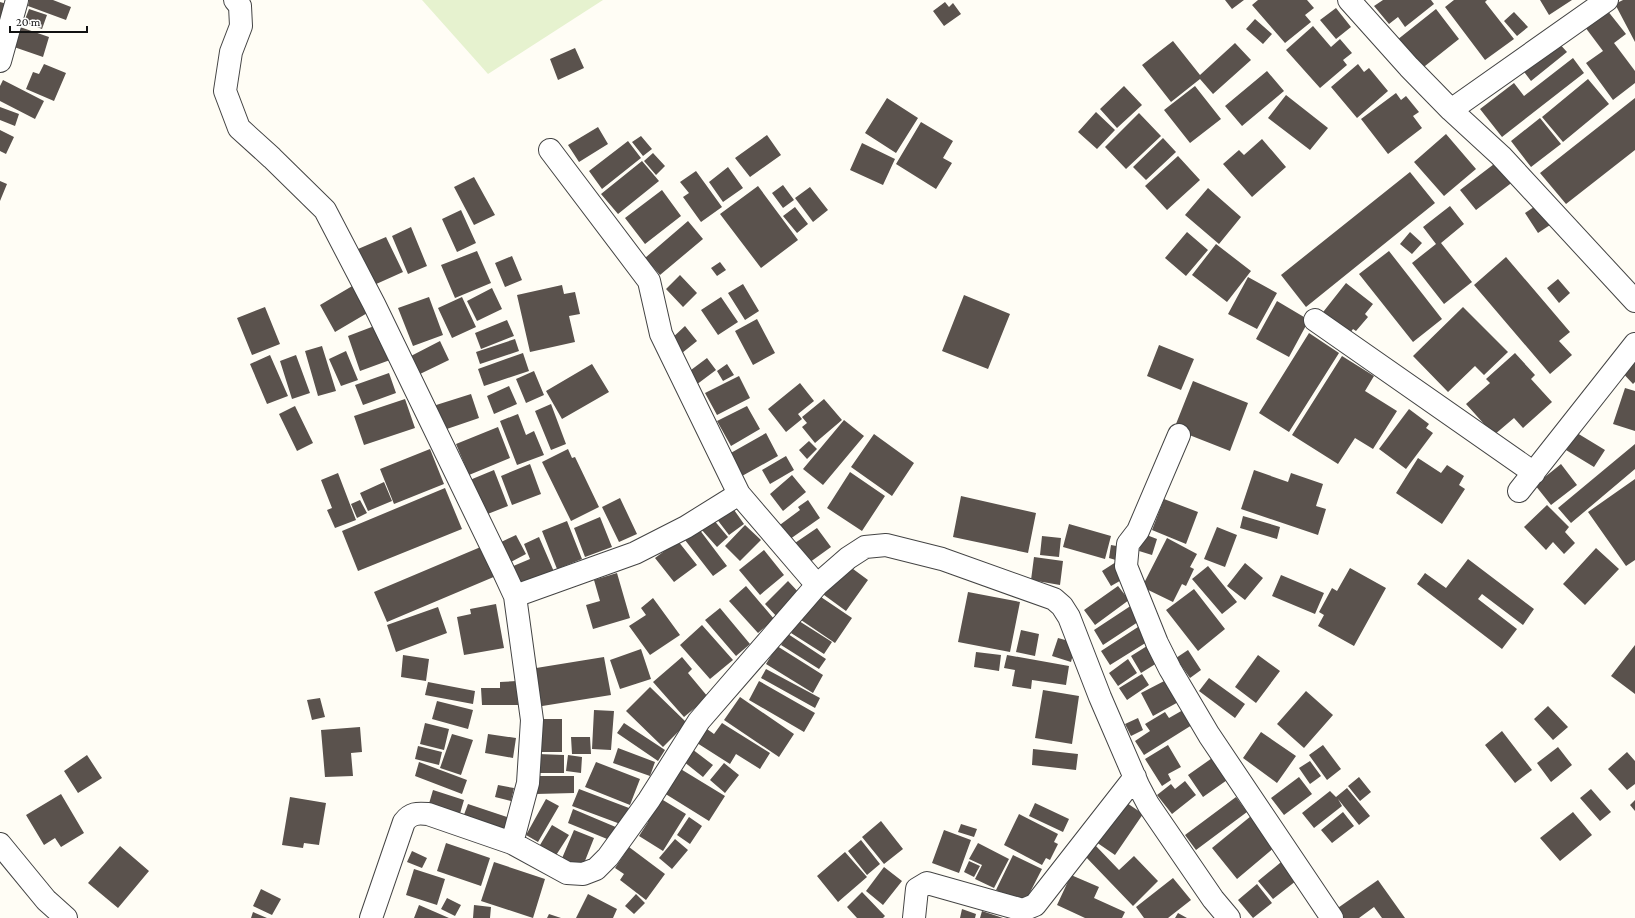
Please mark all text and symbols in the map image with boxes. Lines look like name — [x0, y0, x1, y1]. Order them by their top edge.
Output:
scale bar — [10, 8, 87, 34]
text: 20 m — [16, 15, 41, 29]

